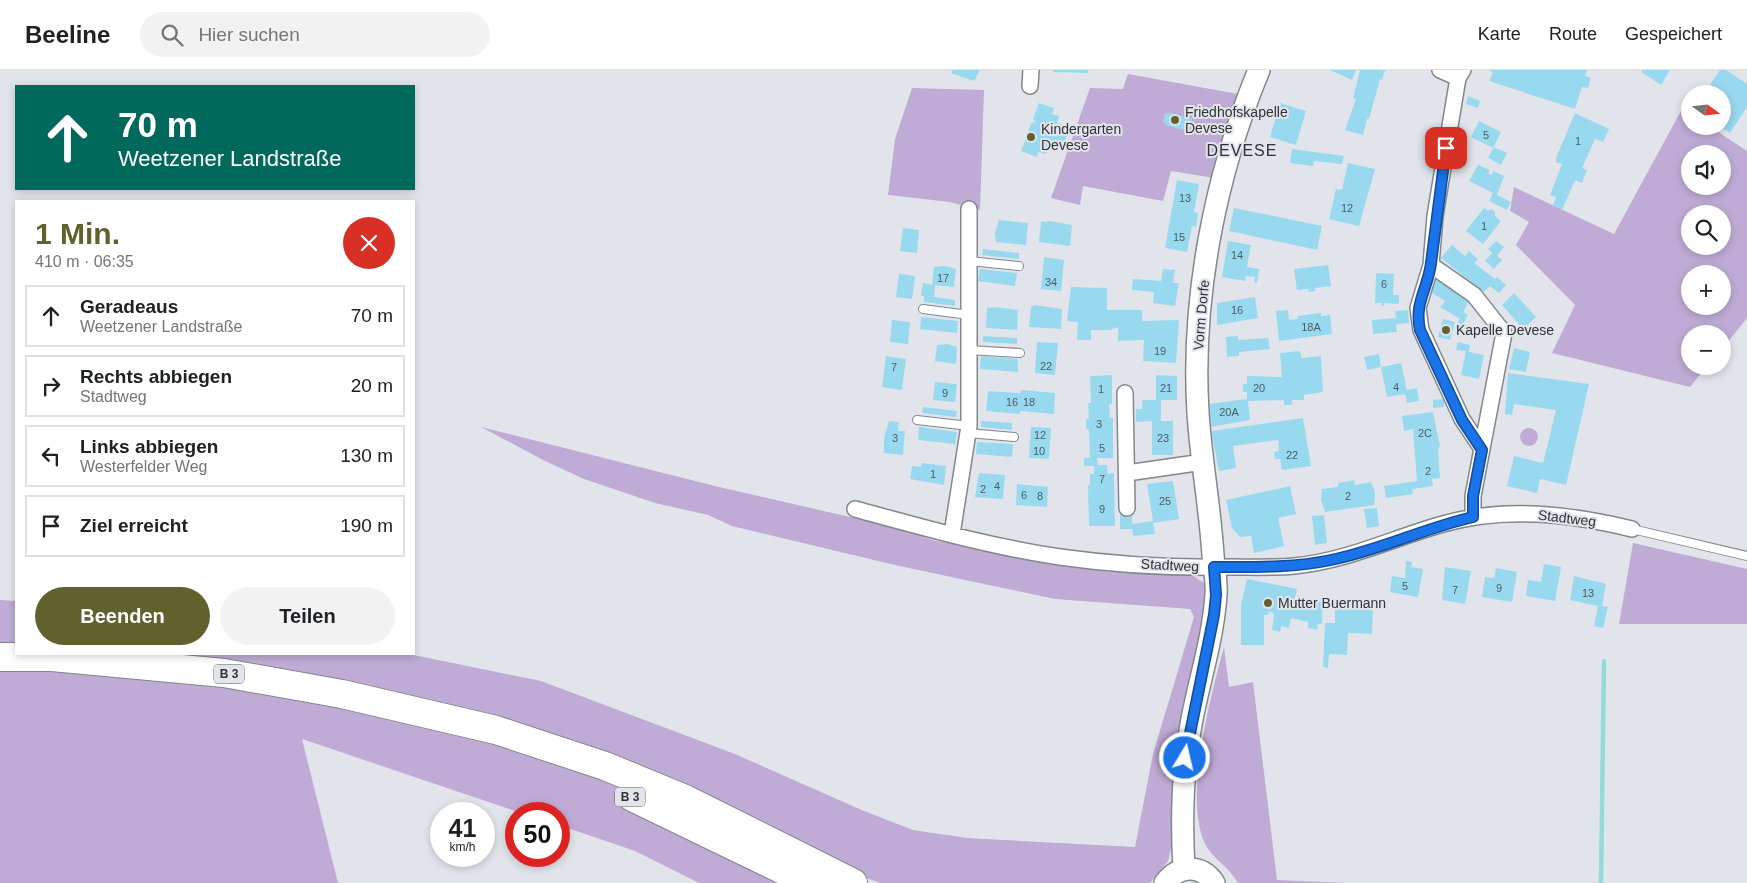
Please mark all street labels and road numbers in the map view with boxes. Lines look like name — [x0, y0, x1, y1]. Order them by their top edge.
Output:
street label: Vorm Dorfe — [1190, 279, 1212, 351]
street label: Stadtweg — [1537, 507, 1597, 529]
street label: Stadtweg — [1140, 555, 1200, 575]
road number: B 3 — [214, 664, 244, 684]
road number: B 3 — [615, 788, 645, 806]

